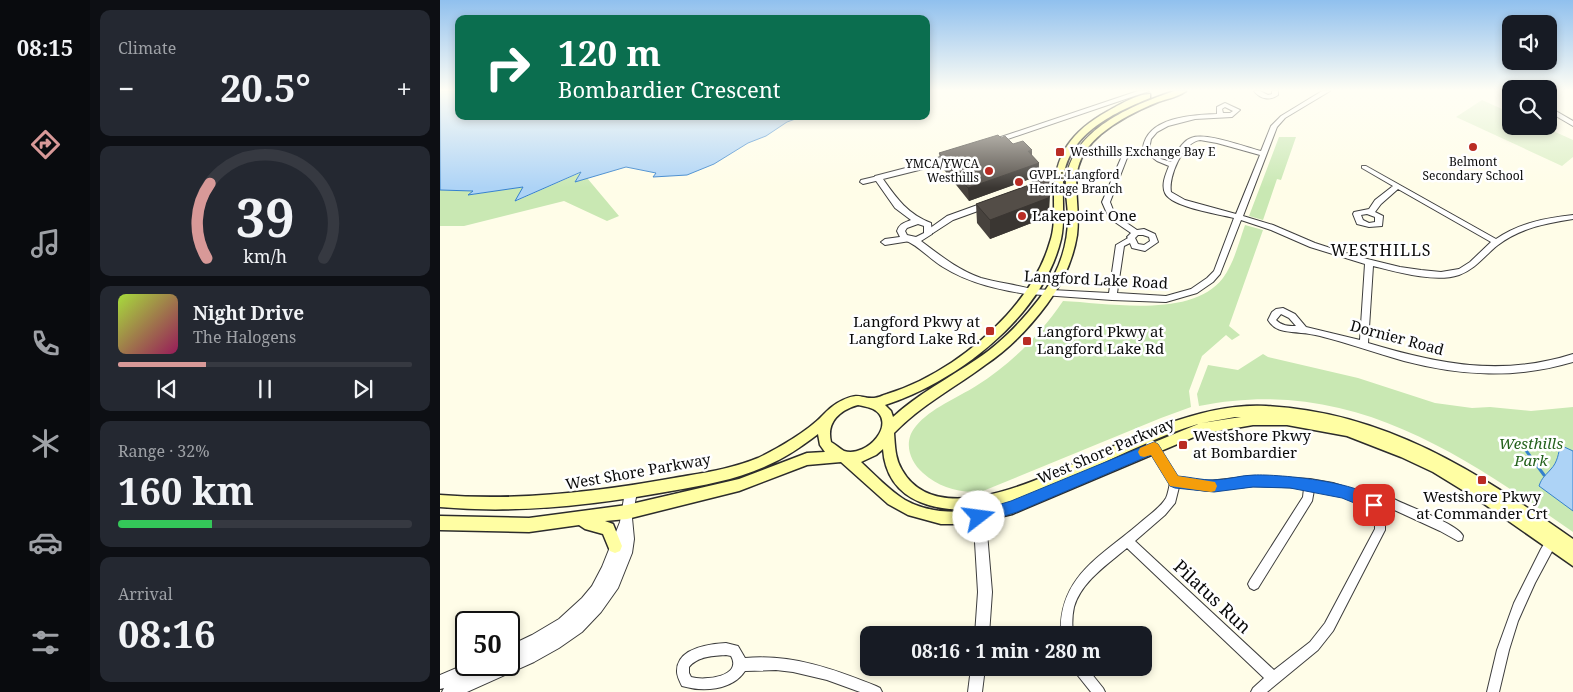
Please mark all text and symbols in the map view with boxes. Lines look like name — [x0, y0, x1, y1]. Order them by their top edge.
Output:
map controls — [1502, 15, 1557, 135]
button: sound — [1502, 15, 1557, 70]
text: 120 m — [558, 29, 661, 76]
text: 08:15 — [17, 32, 73, 62]
icon: right — [475, 35, 540, 100]
text: Climate — [118, 37, 176, 59]
text: 20.5° — [220, 61, 311, 113]
text: − — [118, 69, 134, 107]
text: + — [396, 69, 412, 107]
text: Bombardier Crescent — [558, 74, 781, 104]
button: search — [1502, 80, 1557, 135]
icon: directions — [28, 127, 63, 162]
marker: Belmont Secondary School — [1467, 141, 1479, 153]
place label: Westhills Exchange Bay E — [1070, 143, 1216, 160]
marker: Westhills Exchange Bay E — [1054, 146, 1066, 158]
place label: Belmont Secondary School — [1423, 153, 1524, 184]
place label: YMCA/YWCA Westhills — [904, 155, 980, 186]
marker: YMCA/YWCA Westhills — [983, 165, 995, 177]
place label: GVPL: Langford Heritage Branch — [1029, 166, 1123, 197]
marker: GVPL: Langford Heritage Branch — [1013, 176, 1025, 188]
text: 39 — [236, 181, 294, 252]
place label: Lakepoint One — [1032, 205, 1137, 225]
marker: Lakepoint One — [1016, 210, 1028, 222]
icon: music — [28, 226, 63, 261]
district label: WESTHILLS — [1330, 239, 1432, 261]
text: km/h — [243, 244, 287, 268]
street label: Langford Lake Road — [1024, 265, 1169, 293]
text: Night Drive — [193, 300, 304, 326]
place label: Langford Pkwy at Langford Lake Rd. — [849, 311, 980, 348]
street label: Dornier Road — [1348, 315, 1446, 359]
place label: Langford Pkwy at Langford Lake Rd — [1037, 321, 1164, 358]
marker: Langford Pkwy at Langford Lake Rd. — [984, 325, 996, 337]
icon: phone — [28, 326, 63, 361]
text: The Halogens — [193, 326, 296, 348]
marker: Langford Pkwy at Langford Lake Rd — [1021, 335, 1033, 347]
icon: previous — [153, 375, 181, 403]
icon: pause — [251, 375, 279, 403]
icon: next — [349, 375, 377, 403]
street label: West Shore Parkway — [1034, 412, 1178, 488]
place label: Westshore Pkwy at Bombardier — [1193, 425, 1312, 462]
icon: climate — [28, 426, 63, 461]
park label: Westhills Park — [1499, 433, 1563, 470]
marker: Westshore Pkwy at Bombardier — [1177, 439, 1189, 451]
text: Range · 32% — [118, 440, 210, 462]
street label: West Shore Parkway — [564, 448, 712, 494]
text: 160 km — [118, 464, 254, 516]
marker: Westshore Pkwy at Commander Crt — [1476, 474, 1488, 486]
pin — [1353, 484, 1395, 526]
place label: Westshore Pkwy at Commander Crt — [1416, 486, 1548, 523]
position arrow — [952, 490, 1004, 542]
icon: arrive — [1360, 491, 1388, 519]
icon: car — [28, 525, 63, 560]
street label: Pilatus Run — [1169, 554, 1257, 639]
text: Arrival — [118, 583, 173, 605]
text: 08:16 — [118, 607, 215, 659]
speed limit sign: 50 — [455, 611, 520, 676]
icon: filters — [28, 625, 63, 660]
text: 08:16 · 1 min · 280 m — [911, 638, 1101, 664]

